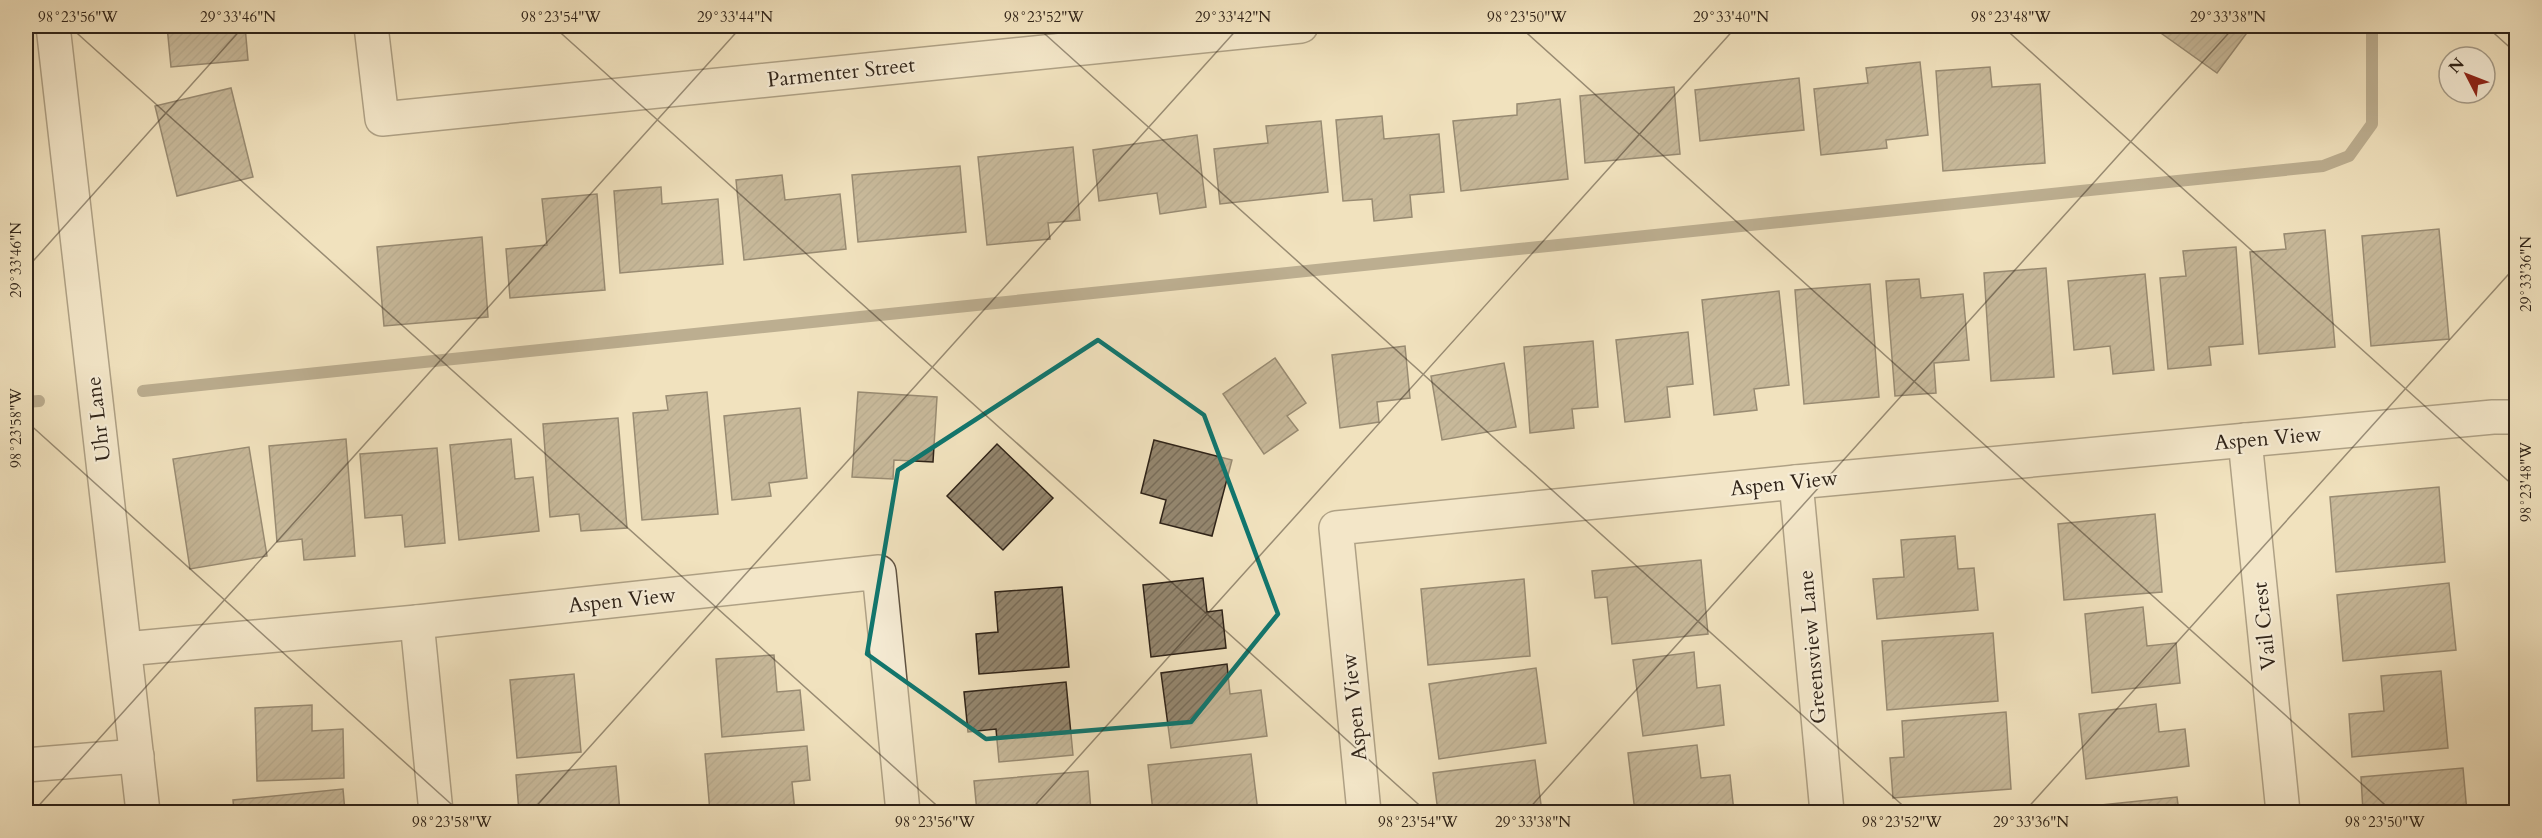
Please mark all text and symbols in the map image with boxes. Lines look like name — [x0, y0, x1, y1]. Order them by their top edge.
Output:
text: 98°23'56"W — [38, 7, 118, 27]
text: 29°33'46"N — [200, 7, 276, 27]
text: 98°23'54"W — [521, 7, 601, 27]
text: 29°33'44"N — [697, 7, 773, 27]
text: 98°23'52"W — [1004, 7, 1084, 27]
text: 29°33'42"N — [1195, 7, 1271, 27]
text: 98°23'50"W — [1487, 7, 1567, 27]
text: 29°33'40"N — [1693, 7, 1769, 27]
text: 98°23'48"W — [1971, 7, 2051, 27]
text: 29°33'38"N — [2190, 7, 2266, 27]
north arrow — [2437, 45, 2497, 105]
street label: Parmenter Street — [766, 50, 917, 95]
text: N — [2444, 53, 2469, 78]
text: 29°33'46"N — [6, 222, 26, 298]
text: 29°33'36"N — [2516, 236, 2536, 312]
street label: Uhr Lane — [79, 375, 118, 463]
text: 98°23'58"W — [6, 388, 26, 468]
street label: Aspen View — [2213, 419, 2323, 458]
text: 98°23'48"W — [2516, 442, 2536, 522]
street label: Aspen View — [1729, 463, 1839, 504]
street label: Greensview Lane — [1791, 569, 1834, 725]
street label: Aspen View — [567, 580, 677, 621]
street label: Vail Crest — [2245, 580, 2284, 671]
street label: Aspen View — [1334, 652, 1375, 762]
text: 98°23'58"W — [412, 812, 492, 832]
text: 98°23'56"W — [895, 812, 975, 832]
text: 98°23'54"W — [1378, 812, 1458, 832]
text: 29°33'38"N — [1495, 812, 1571, 832]
text: 98°23'52"W — [1862, 812, 1942, 832]
text: 29°33'36"N — [1993, 812, 2069, 832]
text: 98°23'50"W — [2345, 812, 2425, 832]

